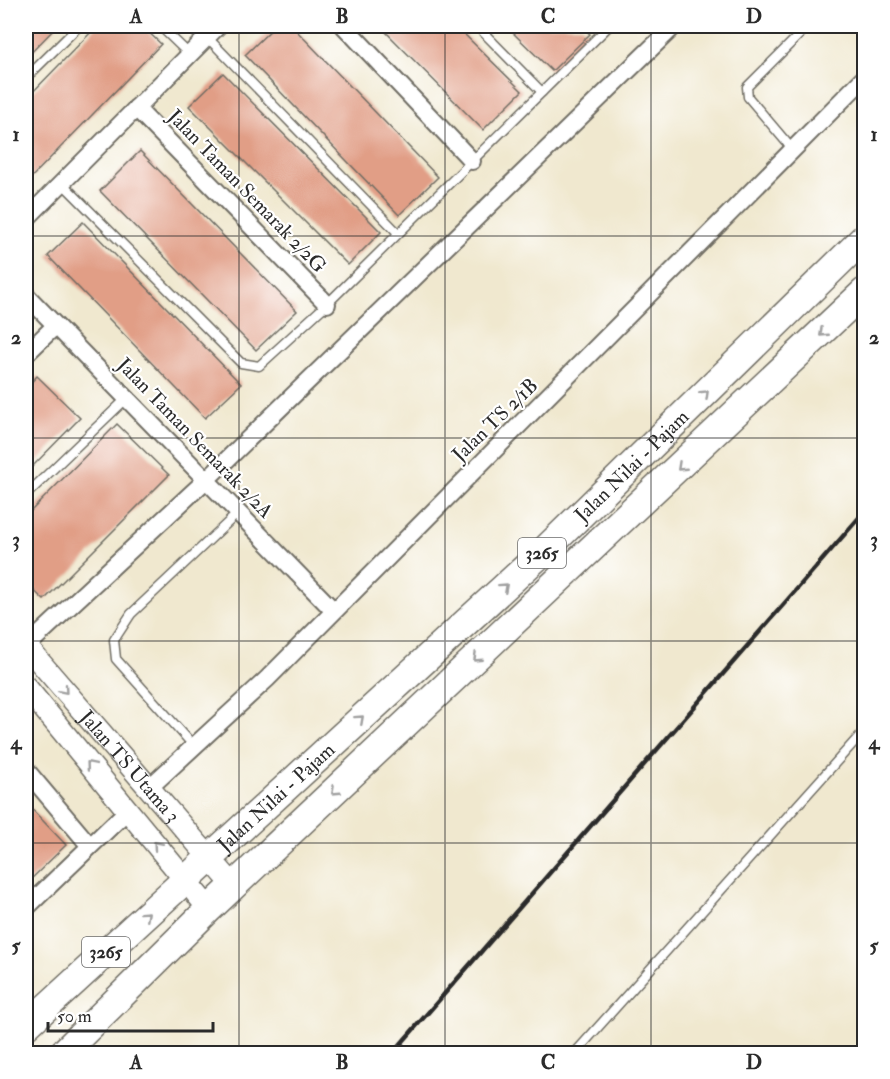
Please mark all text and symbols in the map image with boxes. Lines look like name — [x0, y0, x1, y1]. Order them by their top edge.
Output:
text: A — [129, 4, 143, 29]
text: B — [335, 4, 349, 29]
text: C — [541, 4, 555, 29]
text: D — [746, 4, 762, 29]
street label: Jalan Taman Semarak 2/2G — [162, 103, 332, 278]
text: 1 — [12, 122, 20, 147]
text: 1 — [870, 122, 878, 147]
text: 2 — [11, 325, 21, 350]
text: 2 — [869, 325, 879, 350]
one-way arrow — [819, 326, 830, 337]
street label: Jalan Taman Semarak 2/2A — [111, 352, 278, 524]
street label: Jalan TS 2/1B — [446, 373, 543, 468]
one-way arrow — [698, 390, 709, 401]
street label: Jalan Nilai - Pajam — [568, 404, 694, 528]
one-way arrow — [677, 460, 687, 471]
text: 3 — [12, 527, 20, 552]
text: 3 — [870, 527, 878, 552]
road number: 3265 — [518, 538, 566, 568]
one-way arrow — [497, 583, 508, 594]
one-way arrow — [474, 650, 485, 661]
one-way arrow — [57, 683, 68, 694]
street label: Jalan TS Utama 3 — [74, 704, 186, 828]
one-way arrow — [353, 715, 364, 726]
text: 4 — [10, 730, 23, 755]
text: 4 — [868, 730, 881, 755]
street label: Jalan Nilai - Pajam — [211, 736, 340, 858]
one-way arrow — [87, 761, 98, 772]
one-way arrow — [331, 784, 342, 795]
one-way arrow — [153, 841, 164, 852]
one-way arrow — [139, 912, 150, 923]
text: 5 — [12, 933, 22, 958]
text: 5 — [870, 933, 880, 958]
road number: 3265 — [82, 937, 130, 967]
scale bar — [48, 995, 213, 1033]
text: 50 m — [57, 1005, 92, 1028]
text: A — [129, 1050, 143, 1075]
text: B — [335, 1050, 349, 1075]
text: C — [541, 1050, 555, 1075]
text: D — [746, 1050, 762, 1075]

